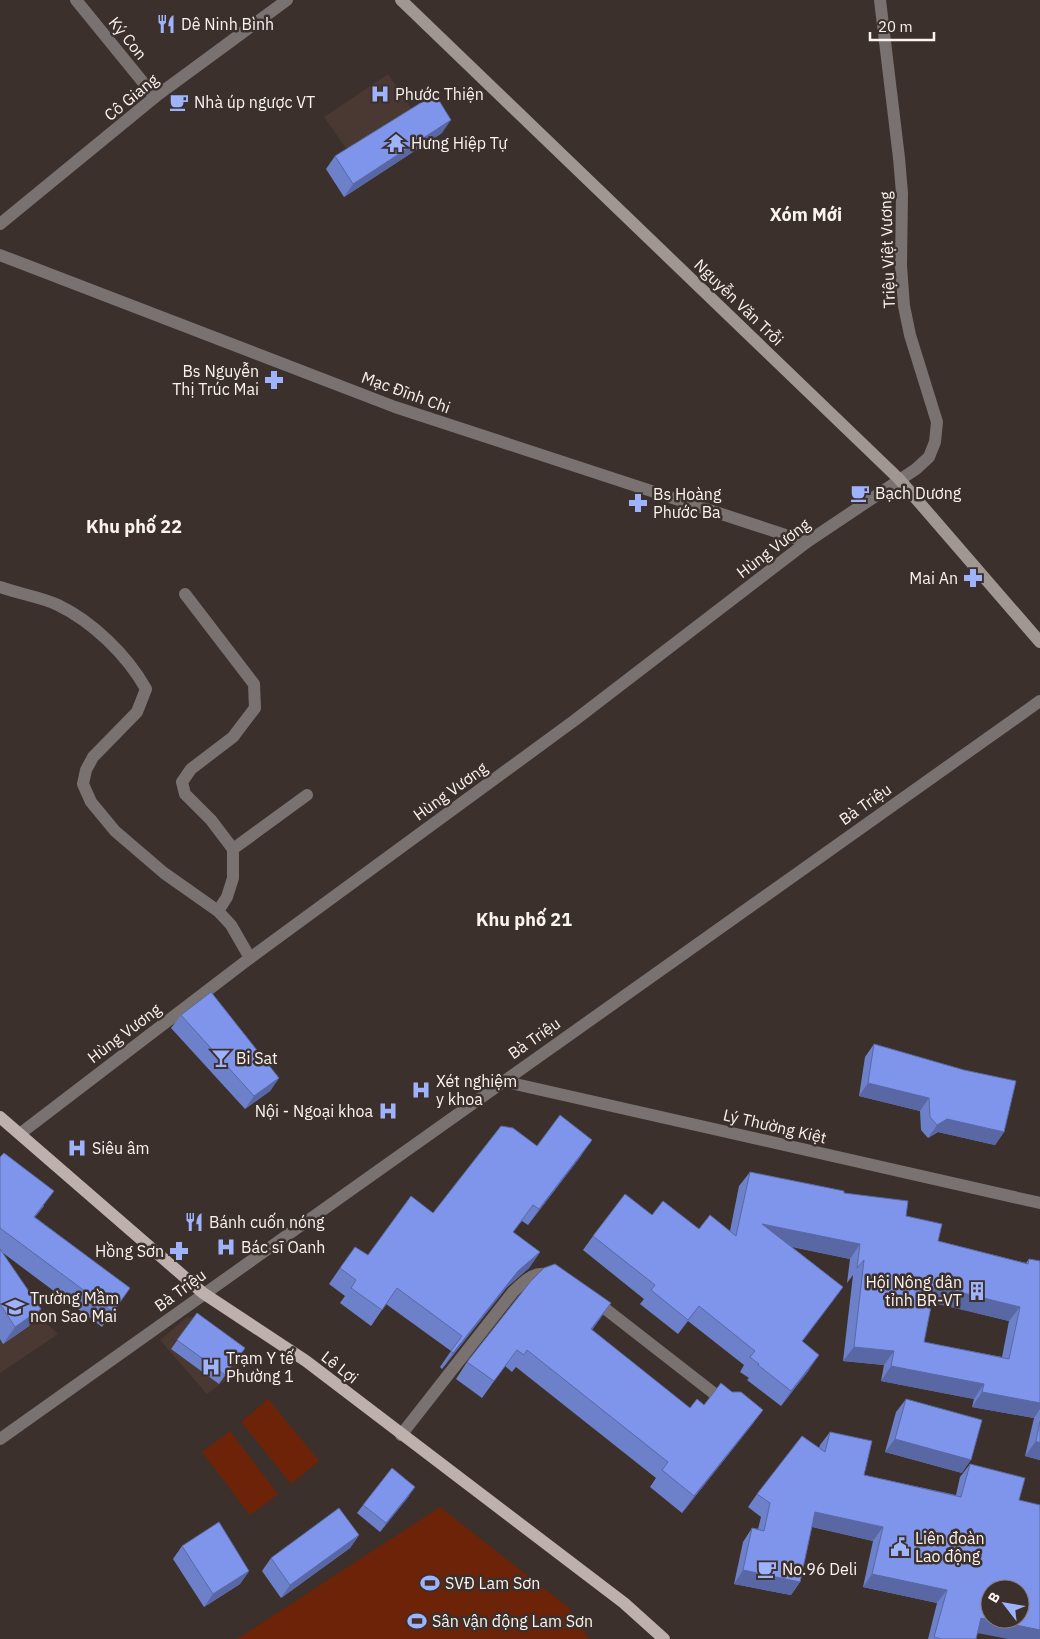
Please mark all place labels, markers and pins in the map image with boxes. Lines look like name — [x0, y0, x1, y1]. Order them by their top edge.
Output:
restaurant icon: Dê Ninh Bình — [155, 13, 177, 35]
place label: Dê Ninh Bình — [181, 14, 274, 34]
hospital icon: Phước Thiện — [369, 83, 391, 105]
place label: Phước Thiện — [395, 84, 484, 104]
cafe icon: Nhà úp ngược VT — [168, 91, 190, 113]
place label: Nhà úp ngược VT — [194, 92, 315, 112]
temple icon: Hưng Hiệp Tự — [385, 132, 407, 154]
place label: Hưng Hiệp Tự — [411, 133, 508, 153]
place label: Bs Nguyễn Thị Trúc Mai — [172, 361, 259, 399]
pharmacy icon: Bs Nguyễn Thị Trúc Mai — [263, 369, 285, 391]
cafe icon: Bạch Dương — [849, 482, 871, 504]
place label: Bạch Dương — [875, 483, 962, 503]
place label: Bs Hoàng Phước Ba — [653, 484, 722, 522]
pharmacy icon: Bs Hoàng Phước Ba — [627, 492, 649, 514]
pharmacy icon: Mai An — [962, 567, 984, 589]
place label: Mai An — [909, 568, 958, 588]
bar icon: Bi Sat — [210, 1047, 232, 1069]
place label: Bi Sat — [236, 1048, 278, 1068]
place label: Xét nghiệm y khoa — [436, 1071, 517, 1109]
hospital icon: Xét nghiệm y khoa — [410, 1079, 432, 1101]
hospital icon: Nội - Ngoại khoa — [377, 1100, 399, 1122]
place label: Nội - Ngoại khoa — [255, 1101, 373, 1121]
hospital icon: Siêu âm — [66, 1137, 88, 1159]
place label: Siêu âm — [92, 1138, 149, 1158]
restaurant icon: Bánh cuốn nóng — [183, 1211, 205, 1233]
place label: Bánh cuốn nóng — [209, 1212, 325, 1232]
hospital icon: Bác sĩ Oanh — [215, 1236, 237, 1258]
place label: Bác sĩ Oanh — [241, 1237, 325, 1257]
pharmacy icon: Hồng Sơn — [168, 1240, 190, 1262]
place label: Hồng Sơn — [95, 1241, 164, 1261]
place label: Hội Nông dân tỉnh BR-VT — [865, 1272, 962, 1310]
building icon: Hội Nông dân tỉnh BR-VT — [966, 1280, 988, 1302]
place label: Trường Mầm non Sao Mai — [30, 1288, 119, 1326]
school or university icon: Trường Mầm non Sao Mai — [4, 1296, 26, 1318]
place label: Trạm Y tế Phường 1 — [226, 1348, 294, 1386]
hospital icon: Trạm Y tế Phường 1 — [200, 1356, 222, 1378]
place label: Liên đoàn Lao động — [915, 1528, 985, 1566]
public building icon: Liên đoàn Lao động — [889, 1536, 911, 1558]
cafe icon: No.96 Deli — [756, 1558, 778, 1580]
place label: No.96 Deli — [782, 1559, 857, 1579]
sports icon: SVĐ Lam Sơn — [419, 1572, 441, 1594]
place label: SVĐ Lam Sơn — [445, 1573, 540, 1593]
sports icon: Sân vận động Lam Sơn — [406, 1610, 428, 1632]
place label: Sân vận động Lam Sơn — [432, 1611, 593, 1631]

